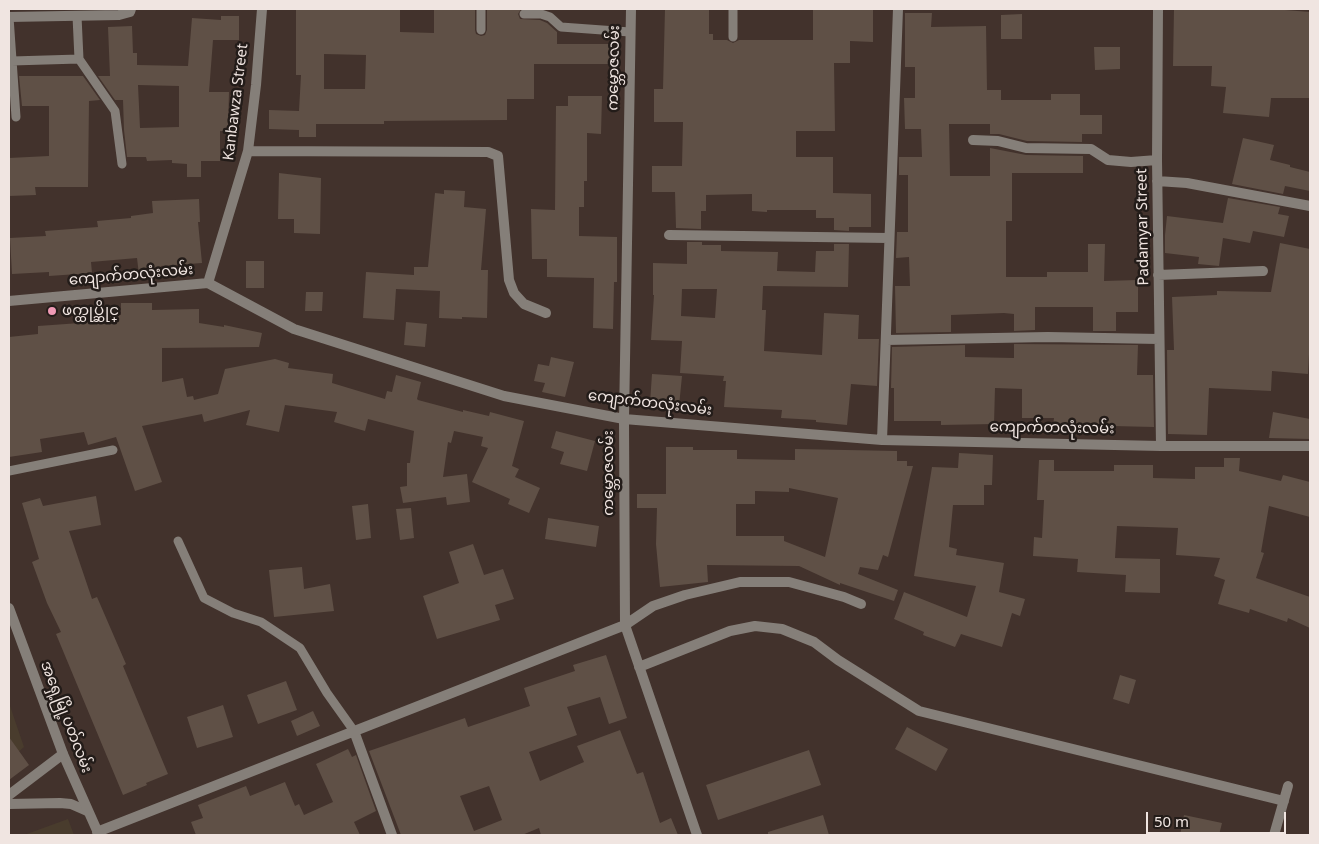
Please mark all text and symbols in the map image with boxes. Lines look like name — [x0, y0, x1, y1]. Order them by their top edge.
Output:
street label: ကမ္ဘောဇလမ်း — [604, 25, 624, 111]
street label: Kanbawza Street — [220, 43, 252, 161]
street label: Padamyar Street — [1133, 168, 1153, 286]
street label: ကျောက်တလုံးလမ်း — [68, 261, 194, 289]
place label: ဖက္ထုပ္ဆိုင္ — [62, 302, 119, 320]
marker: ဖက္ထုပ္ဆိုင္ — [46, 305, 58, 317]
street label: ကျောက်တလုံးလမ်း — [587, 386, 713, 420]
street label: ကျောက်တလုံးလမ်း — [989, 418, 1115, 438]
street label: ကမ္ဘောဇလမ်း — [600, 430, 618, 516]
street label: အရှေ့မြို့ပတ်လမ်း — [36, 659, 96, 775]
scale bar — [1149, 802, 1289, 834]
text: 50 m — [1154, 811, 1189, 831]

